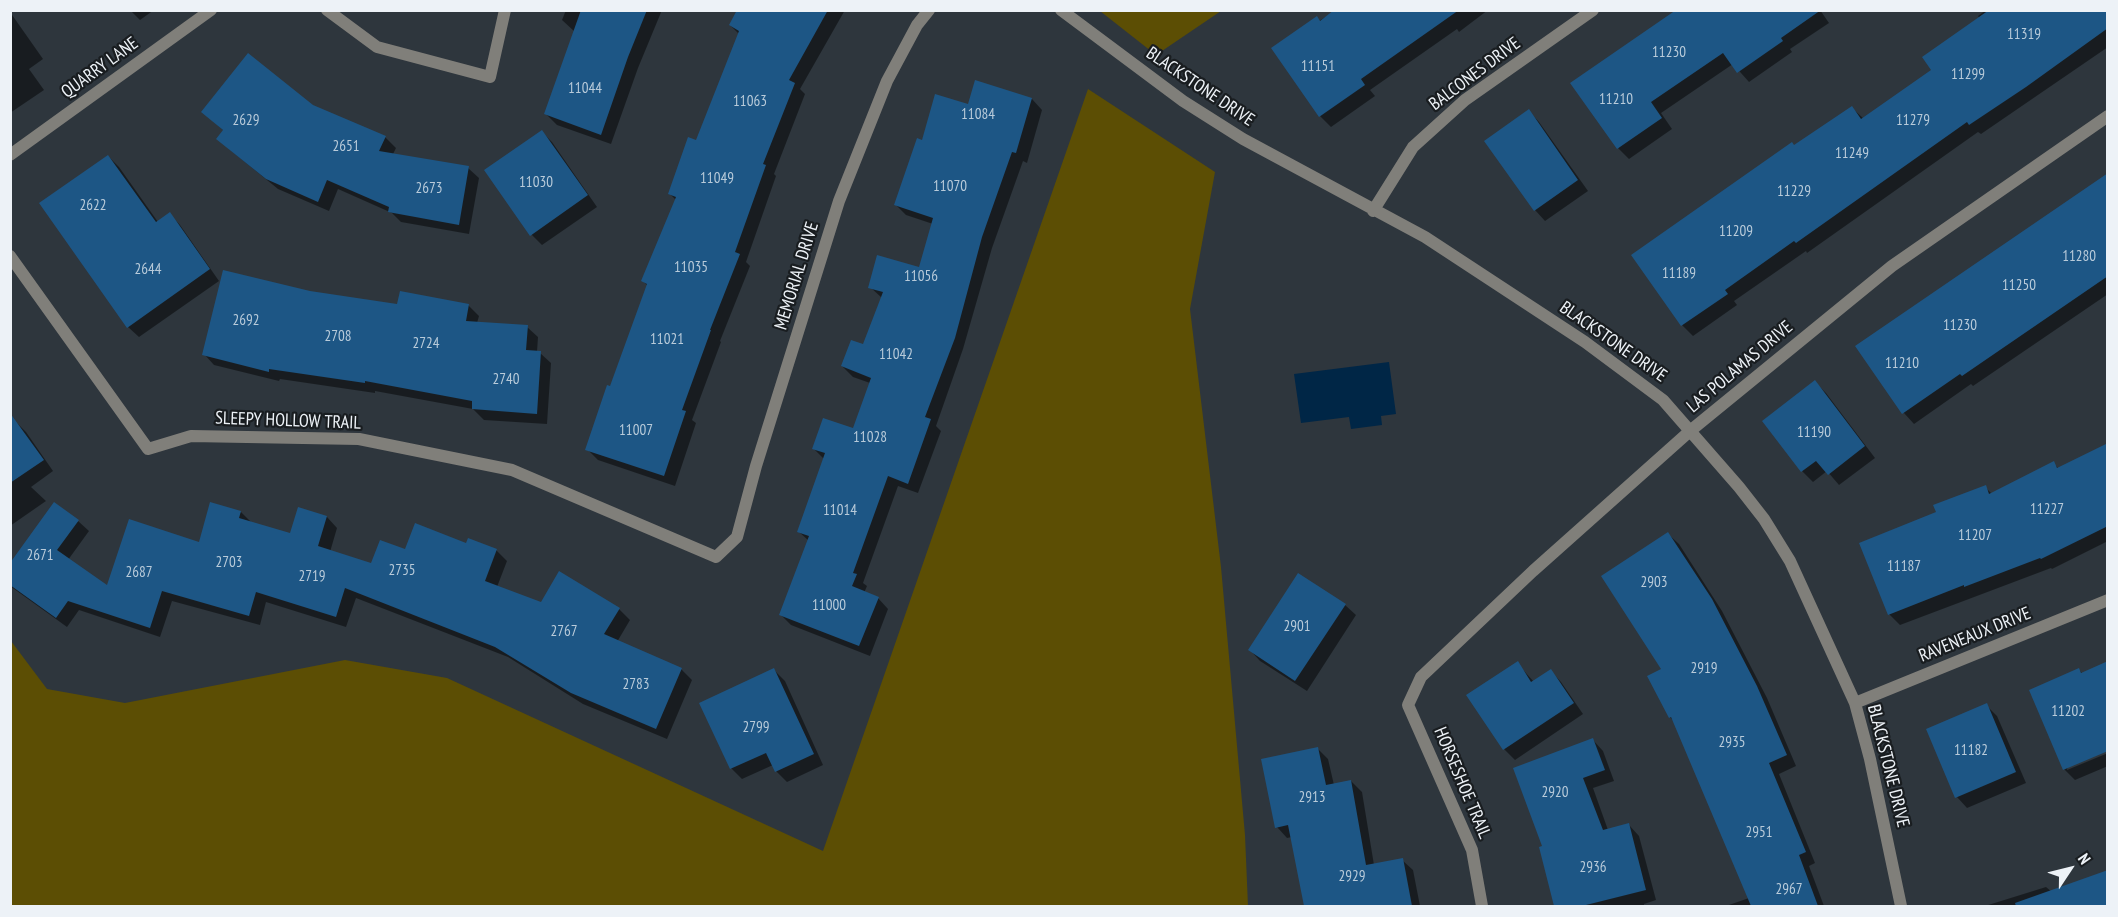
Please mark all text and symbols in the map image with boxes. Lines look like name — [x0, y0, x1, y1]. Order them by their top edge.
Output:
house number: 11319 — [2007, 26, 2041, 44]
street label: QUARRY LANE — [57, 33, 143, 103]
street label: BALCONES DRIVE — [1425, 33, 1525, 115]
street label: BLACKSTONE DRIVE — [1142, 43, 1258, 131]
house number: 11230 — [1652, 44, 1686, 62]
house number: 11151 — [1301, 58, 1335, 76]
house number: 11299 — [1951, 66, 1985, 84]
house number: 11044 — [568, 80, 602, 98]
house number: 11210 — [1599, 91, 1633, 109]
house number: 11063 — [733, 93, 767, 111]
house number: 11084 — [961, 106, 995, 124]
house number: 2629 — [233, 112, 259, 130]
house number: 11279 — [1896, 112, 1930, 130]
house number: 2651 — [333, 138, 359, 156]
house number: 11249 — [1835, 145, 1869, 163]
house number: 11049 — [700, 170, 734, 188]
house number: 11030 — [519, 174, 553, 192]
house number: 11070 — [933, 178, 967, 196]
house number: 2673 — [416, 180, 442, 198]
house number: 11229 — [1777, 183, 1811, 201]
house number: 2622 — [80, 197, 106, 215]
street label: MEMORIAL DRIVE — [770, 220, 824, 332]
house number: 11209 — [1719, 223, 1753, 241]
house number: 11280 — [2062, 248, 2096, 266]
house number: 11035 — [674, 259, 708, 277]
house number: 2644 — [135, 261, 161, 279]
house number: 11189 — [1662, 265, 1696, 283]
house number: 11056 — [904, 268, 938, 286]
house number: 11250 — [2002, 277, 2036, 295]
street label: BLACKSTONE DRIVE — [1555, 297, 1671, 387]
house number: 2692 — [233, 312, 259, 330]
street label: LAS POLAMAS DRIVE — [1683, 317, 1797, 417]
house number: 11230 — [1943, 317, 1977, 335]
house number: 2708 — [325, 328, 351, 346]
house number: 11021 — [650, 331, 684, 349]
house number: 2724 — [413, 335, 439, 353]
house number: 11042 — [879, 346, 913, 364]
house number: 11210 — [1885, 355, 1919, 373]
house number: 2740 — [493, 371, 519, 389]
street label: SLEEPY HOLLOW TRAIL — [215, 408, 361, 434]
house number: 11007 — [619, 422, 653, 440]
house number: 11190 — [1797, 424, 1831, 442]
house number: 11028 — [853, 429, 887, 447]
house number: 11227 — [2030, 501, 2064, 519]
house number: 11014 — [823, 502, 857, 520]
house number: 11207 — [1958, 527, 1992, 545]
house number: 2671 — [27, 547, 53, 565]
house number: 2703 — [216, 554, 242, 572]
house number: 11187 — [1887, 558, 1921, 576]
house number: 2735 — [389, 562, 415, 580]
house number: 2687 — [126, 564, 152, 582]
house number: 2719 — [299, 568, 325, 586]
house number: 2903 — [1641, 574, 1667, 592]
house number: 11000 — [812, 597, 846, 615]
street label: RAVENEAUX DRIVE — [1916, 603, 2034, 667]
house number: 2901 — [1284, 618, 1310, 636]
house number: 2767 — [551, 623, 577, 641]
house number: 2919 — [1691, 660, 1717, 678]
house number: 2783 — [623, 676, 649, 694]
street label: BLACKSTONE DRIVE — [1862, 702, 1914, 830]
house number: 11202 — [2051, 703, 2085, 721]
house number: 2799 — [743, 719, 769, 737]
street label: HORSESHOE TRAIL — [1429, 724, 1495, 842]
house number: 2935 — [1719, 734, 1745, 752]
house number: 11182 — [1954, 742, 1988, 760]
house number: 2920 — [1542, 784, 1568, 802]
house number: 2913 — [1299, 789, 1325, 807]
house number: 2951 — [1746, 824, 1772, 842]
north arrow — [2040, 839, 2100, 899]
text: N — [2074, 849, 2095, 868]
house number: 2936 — [1580, 859, 1606, 877]
house number: 2929 — [1339, 868, 1365, 886]
house number: 2967 — [1776, 881, 1802, 899]

